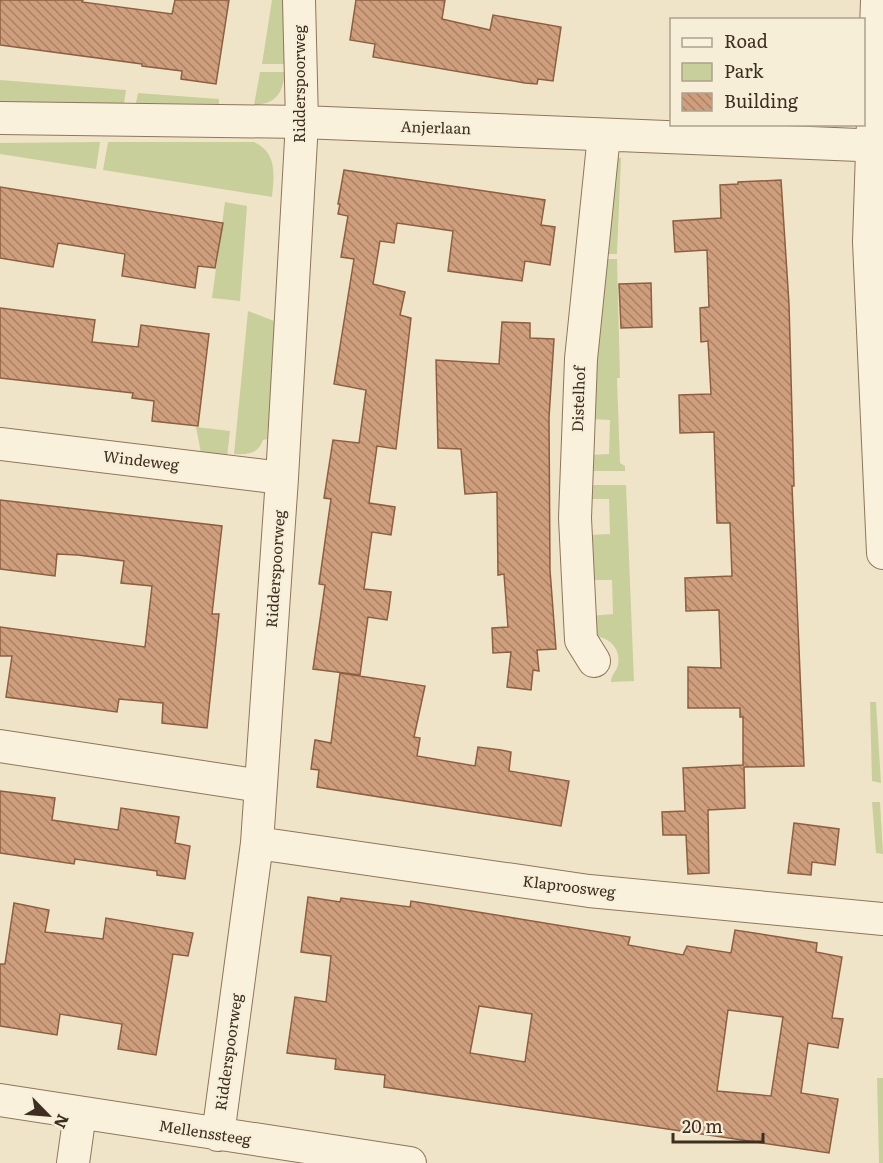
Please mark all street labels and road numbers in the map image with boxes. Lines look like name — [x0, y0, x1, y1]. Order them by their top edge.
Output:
street label: Ridderspoorweg — [287, 24, 310, 143]
street label: Anjerlaan — [400, 114, 472, 139]
street label: Distelhof — [565, 364, 590, 432]
street label: Windeweg — [102, 443, 181, 476]
street label: Ridderspoorweg — [259, 509, 290, 629]
street label: Klaproosweg — [521, 868, 617, 903]
street label: Ridderspoorweg — [208, 991, 247, 1112]
street label: Mellenssteeg — [158, 1113, 254, 1150]

